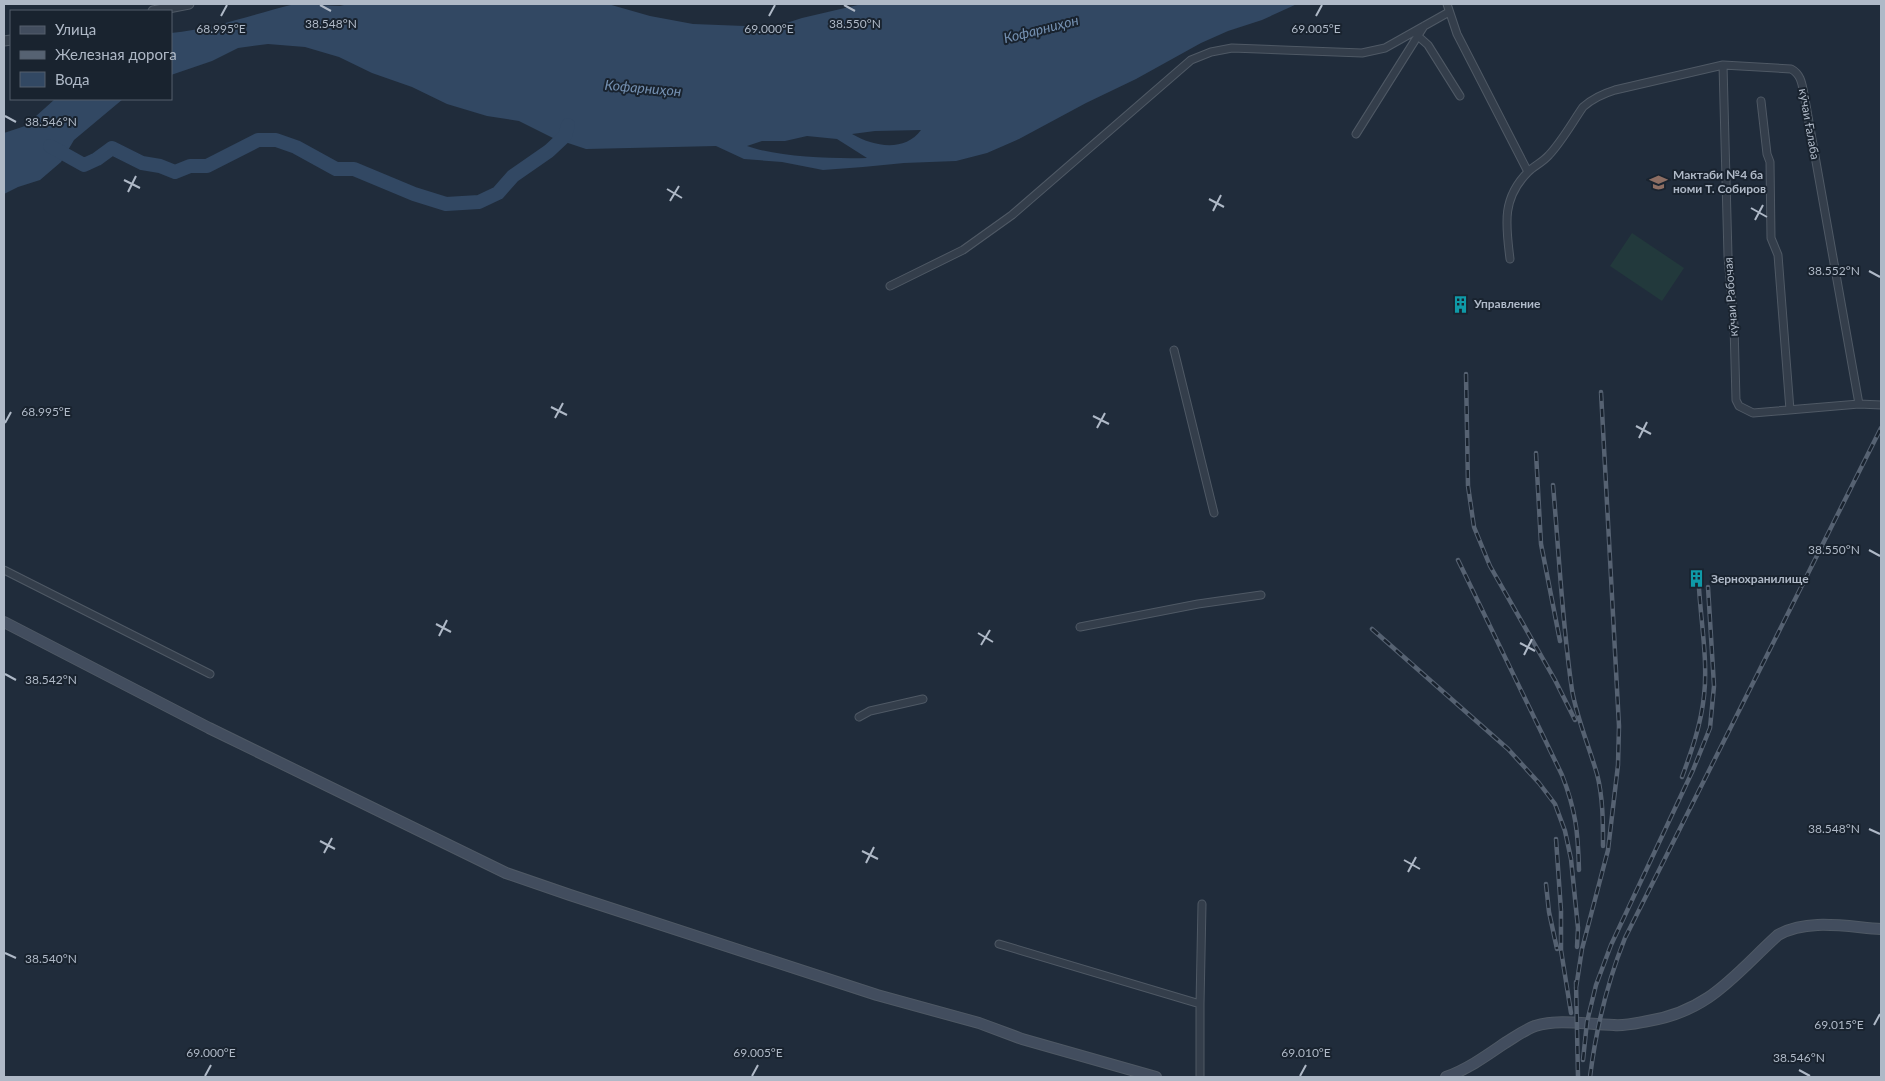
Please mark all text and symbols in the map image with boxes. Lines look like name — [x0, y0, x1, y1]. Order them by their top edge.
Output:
legend — [10, 10, 172, 100]
water label: Кофарниҳон — [1002, 11, 1080, 46]
text: 38.548°N — [305, 16, 357, 31]
text: 38.550°N — [829, 16, 881, 31]
text: Улица — [55, 20, 96, 38]
text: 68.995°E — [196, 21, 246, 36]
text: 69.000°E — [744, 21, 794, 36]
text: 69.005°E — [1291, 21, 1341, 36]
text: Железная дорога — [55, 45, 177, 63]
text: Вода — [55, 70, 90, 88]
water label: Кофарниҳон — [604, 76, 682, 99]
street label: кӯчаи Ғалаба — [1796, 87, 1823, 161]
text: 38.546°N — [25, 114, 77, 129]
place label: Мактаби №4 ба номи Т. Собиров — [1673, 167, 1766, 196]
school or university icon: Мактаби №4 ба номи Т. Собиров — [1649, 172, 1669, 192]
street label: кӯчаи Рабочая — [1720, 257, 1741, 337]
text: 38.552°N — [1808, 263, 1860, 278]
building icon: Управление — [1450, 294, 1470, 314]
place label: Управление — [1473, 296, 1541, 311]
text: 68.995°E — [21, 404, 71, 419]
text: 38.550°N — [1808, 542, 1860, 557]
building icon: Зернохранилище — [1687, 569, 1707, 589]
place label: Зернохранилище — [1711, 571, 1809, 586]
text: 38.542°N — [25, 672, 77, 687]
text: 38.548°N — [1808, 821, 1860, 836]
text: 38.540°N — [25, 951, 77, 966]
text: 69.015°E — [1814, 1017, 1864, 1032]
text: 69.000°E — [186, 1045, 236, 1060]
text: 69.005°E — [733, 1045, 783, 1060]
text: 69.010°E — [1281, 1045, 1331, 1060]
text: 38.546°N — [1773, 1050, 1825, 1065]

